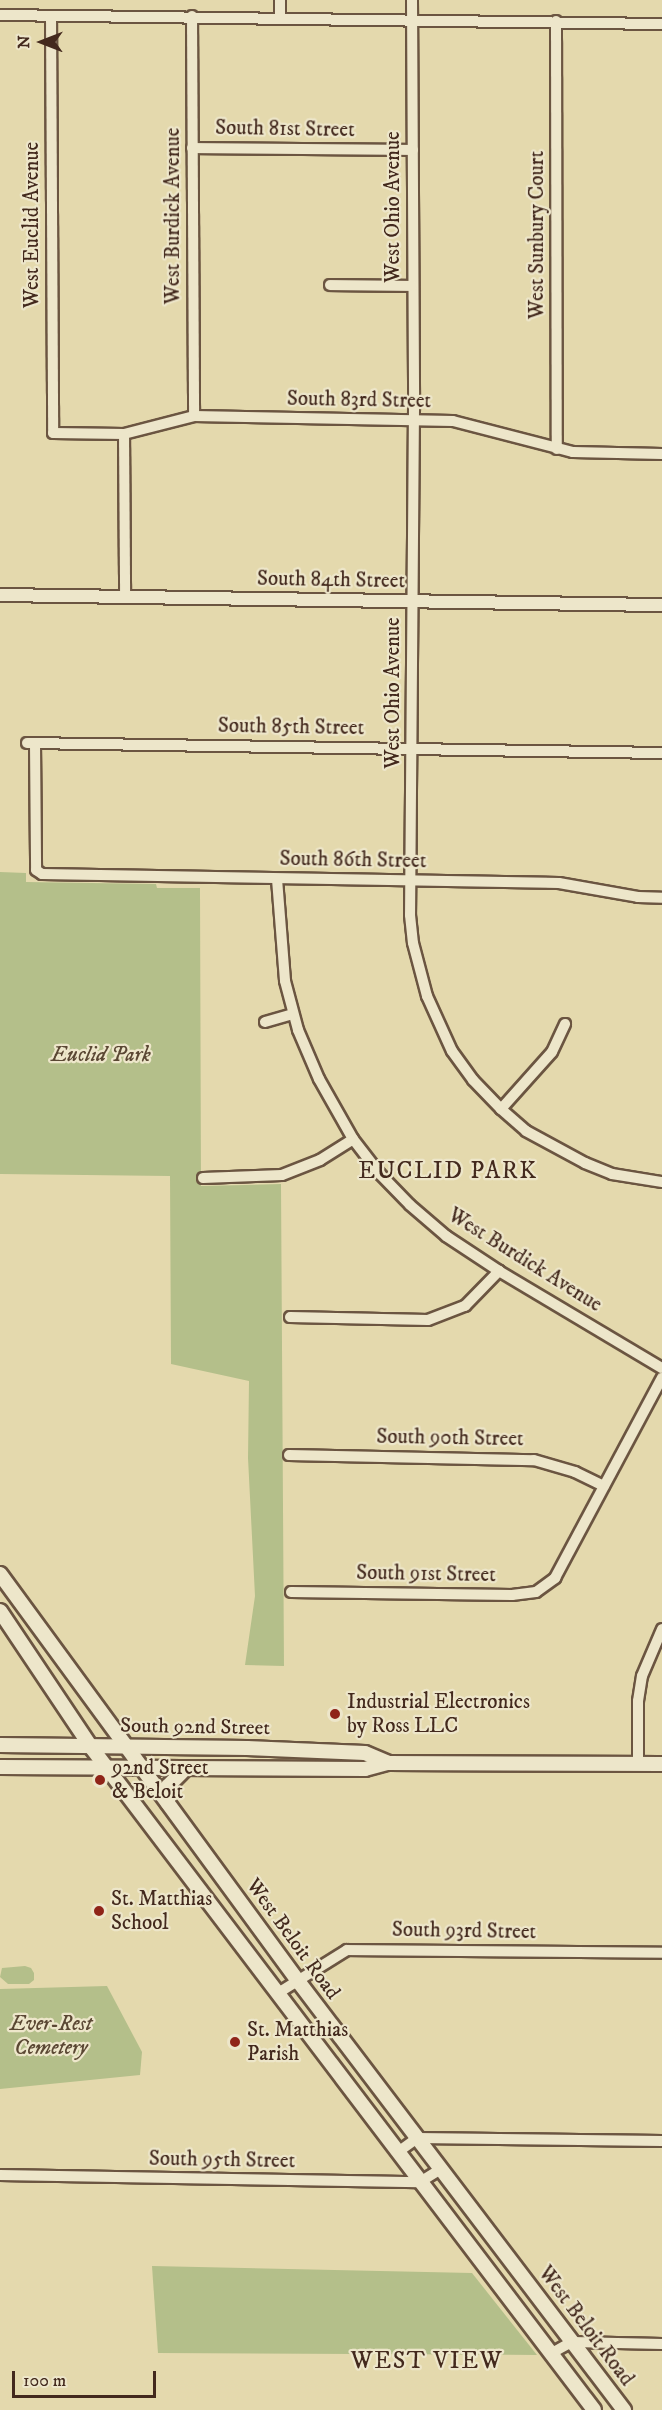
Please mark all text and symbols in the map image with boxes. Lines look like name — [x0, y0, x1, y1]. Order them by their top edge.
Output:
north arrow — [12, 12, 72, 72]
text: N — [14, 35, 34, 49]
street label: South 81st Street — [215, 115, 355, 143]
street label: West Burdick Avenue — [160, 128, 186, 304]
street label: West Ohio Avenue — [380, 131, 406, 283]
street label: West Euclid Avenue — [19, 142, 45, 308]
street label: West Sunbury Court — [524, 151, 550, 319]
street label: South 83rd Street — [287, 386, 431, 414]
street label: South 84th Street — [257, 566, 405, 594]
street label: West Ohio Avenue — [380, 617, 406, 769]
street label: South 85th Street — [218, 713, 364, 741]
street label: South 86th Street — [279, 846, 427, 874]
park label: Euclid Park — [51, 1042, 151, 1068]
district label: EUCLID PARK — [358, 1158, 538, 1186]
street label: West Burdick Avenue — [443, 1202, 607, 1318]
street label: South 90th Street — [376, 1424, 524, 1452]
street label: South 91st Street — [356, 1560, 496, 1588]
place label: Industrial Electronics by Ross LLC — [347, 1689, 530, 1739]
marker: Industrial Electronics by Ross LLC — [328, 1707, 342, 1721]
street label: South 92nd Street — [120, 1713, 270, 1741]
place label: 92nd Street & Beloit — [112, 1755, 208, 1805]
marker: 92nd Street & Beloit — [93, 1773, 107, 1787]
street label: West Beloit Road — [241, 1873, 345, 2005]
place label: St. Matthias School — [111, 1886, 212, 1936]
marker: St. Matthias School — [92, 1904, 106, 1918]
street label: South 93rd Street — [392, 1917, 536, 1945]
park label: Ever-Rest Cemetery — [10, 2011, 92, 2061]
place label: St. Matthias Parish — [247, 2017, 348, 2067]
marker: St. Matthias Parish — [228, 2035, 242, 2049]
street label: South 95th Street — [149, 2146, 295, 2174]
street label: West Beloit Road — [533, 2261, 639, 2391]
district label: WEST VIEW — [351, 2348, 503, 2376]
scale bar — [15, 2359, 159, 2397]
text: 100 m — [23, 2370, 66, 2392]

